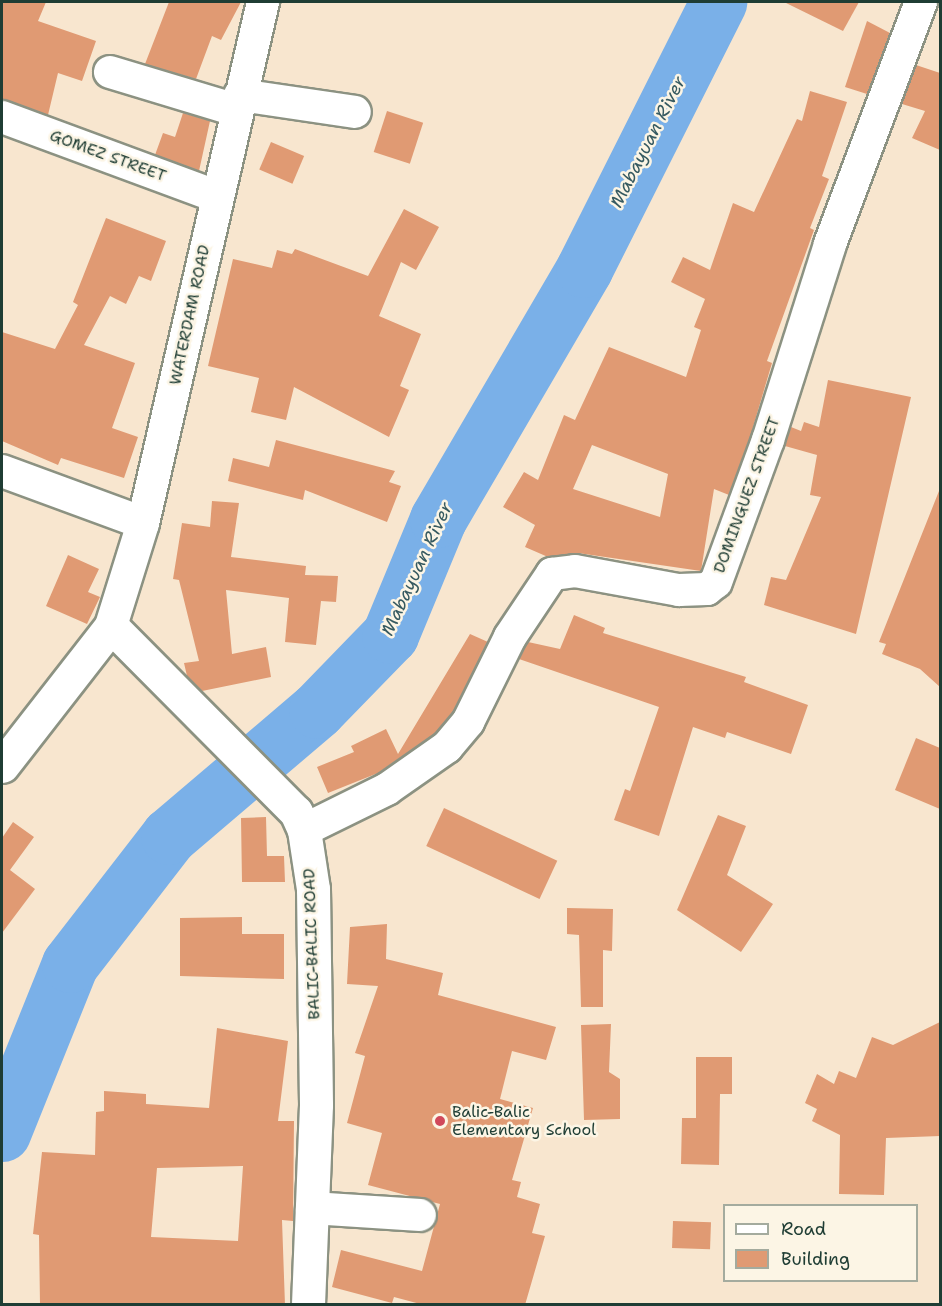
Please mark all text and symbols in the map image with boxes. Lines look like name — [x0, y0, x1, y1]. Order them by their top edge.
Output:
water label: Mabayuan River — [606, 73, 690, 211]
street label: GOMEZ STREET — [47, 126, 169, 186]
street label: WATERDAM ROAD — [166, 243, 214, 387]
street label: DOMINGUEZ STREET — [710, 414, 784, 576]
water label: Mabayuan River — [377, 499, 457, 639]
street label: BALIC-BALIC ROAD — [300, 868, 324, 1020]
place label: Balic-Balic Elementary School — [452, 1102, 596, 1140]
marker: Balic-Balic Elementary School — [433, 1114, 447, 1128]
legend — [723, 1204, 918, 1282]
text: Road — [781, 1217, 826, 1241]
text: Building — [781, 1247, 850, 1271]

